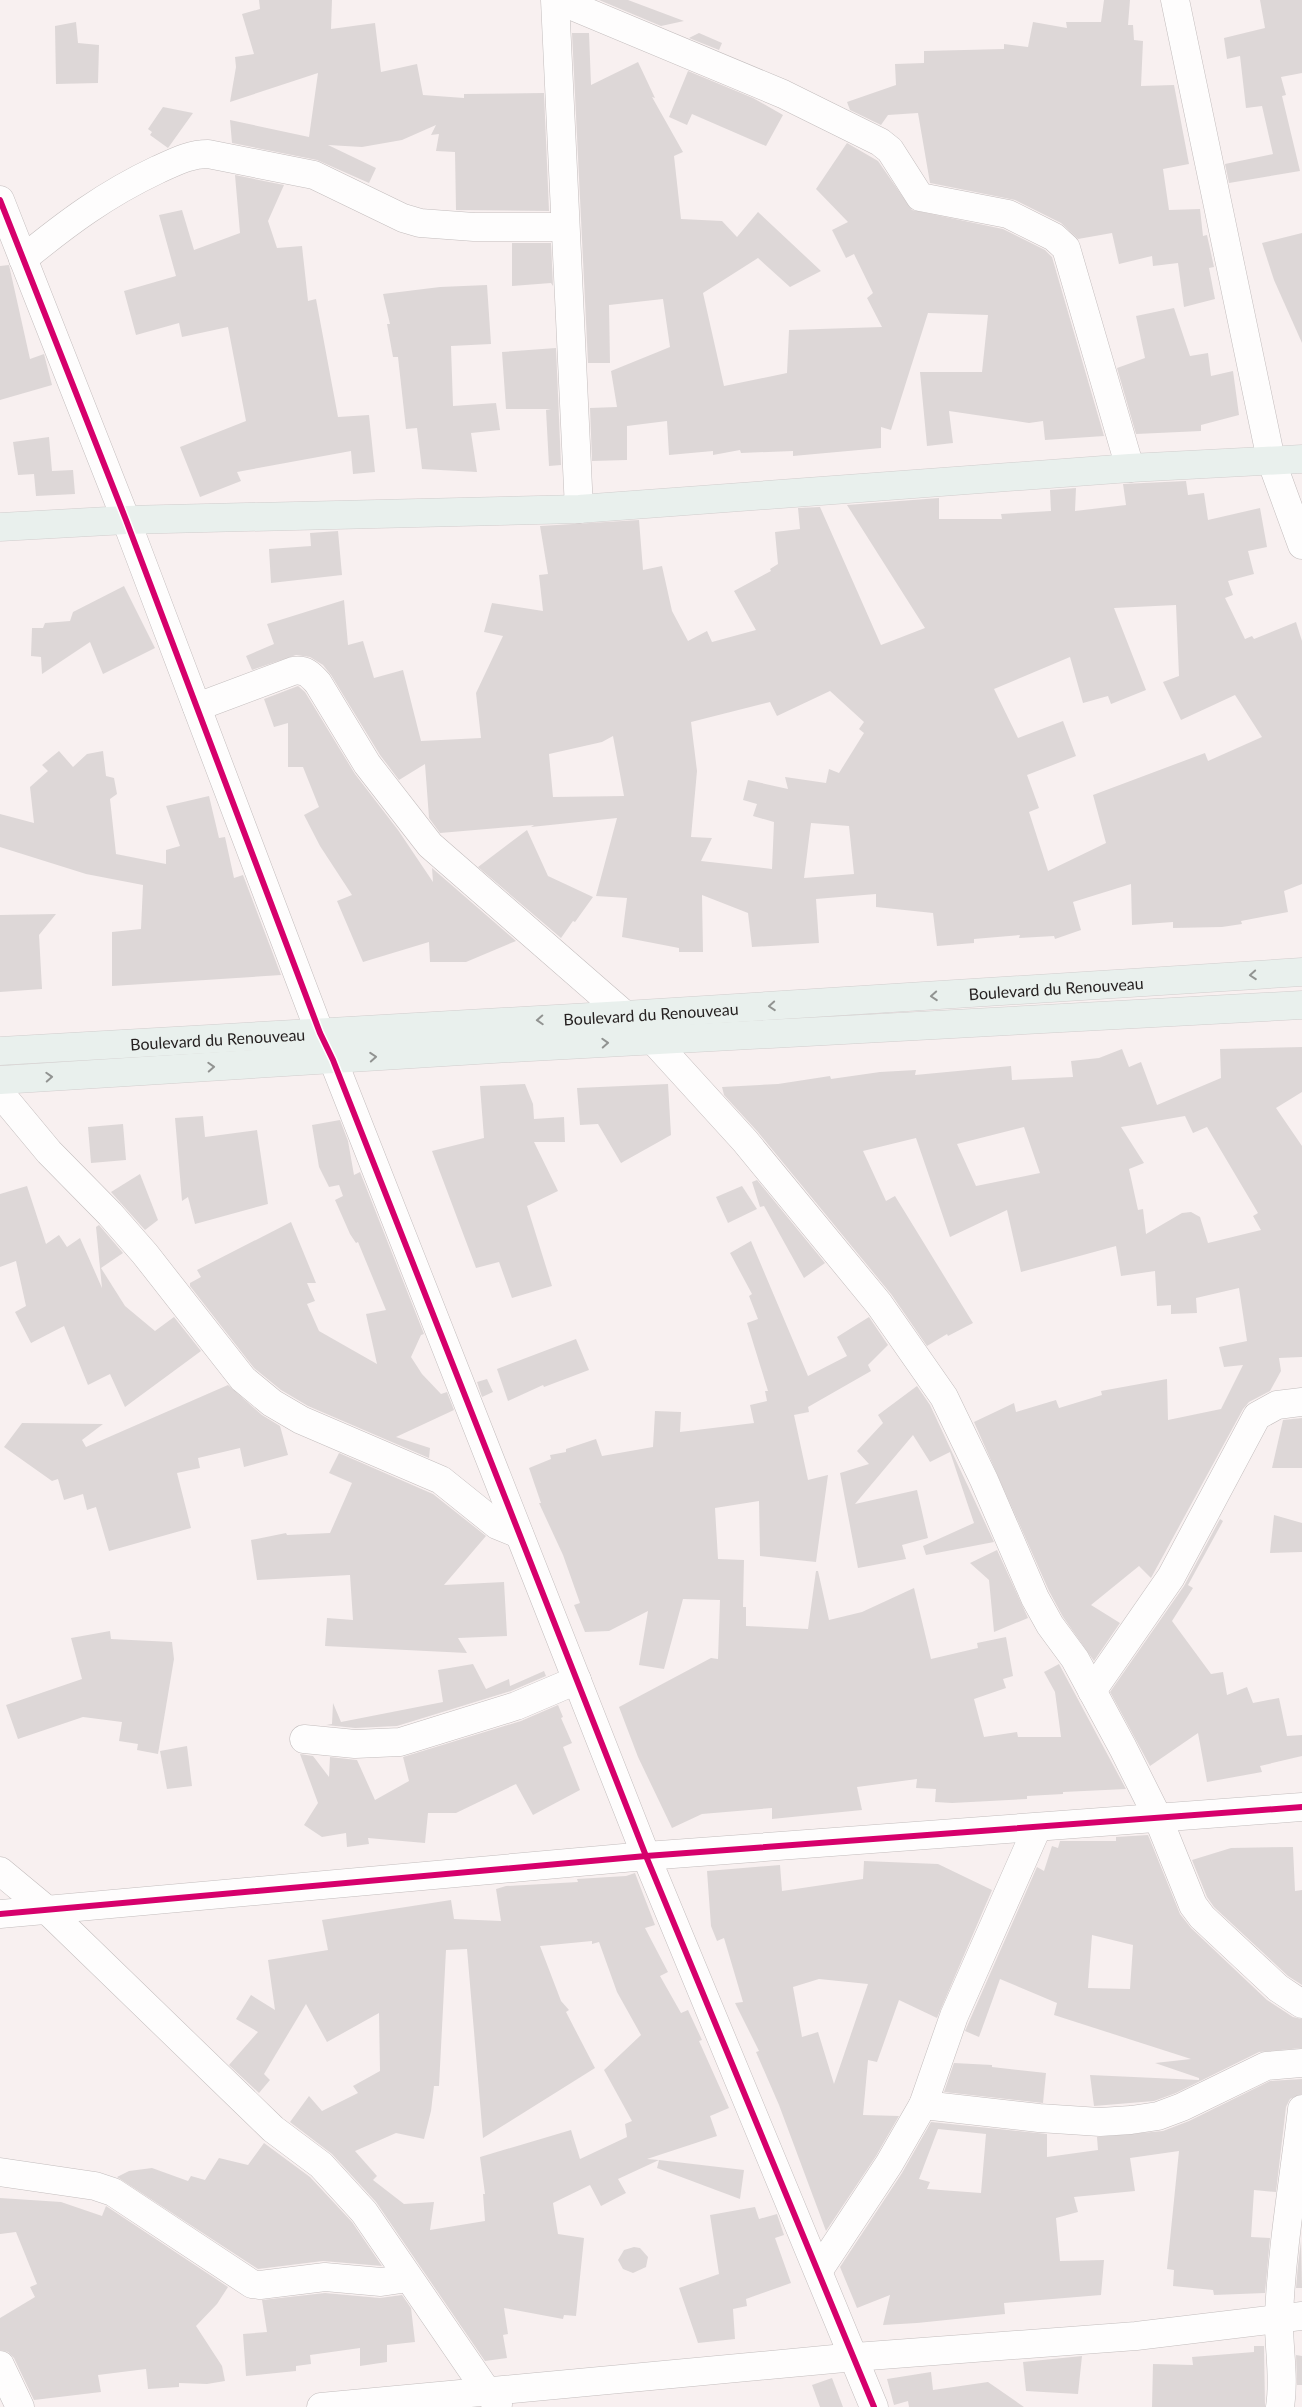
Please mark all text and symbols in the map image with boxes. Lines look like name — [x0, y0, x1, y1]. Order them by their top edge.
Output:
one-way arrow — [1249, 970, 1257, 981]
street label: Boulevard du Renouveau — [968, 973, 1144, 1003]
one-way arrow — [930, 990, 938, 1001]
street label: Boulevard du Renouveau — [563, 998, 739, 1028]
one-way arrow — [768, 1000, 776, 1011]
one-way arrow — [535, 1015, 543, 1026]
street label: Boulevard du Renouveau — [130, 1024, 306, 1053]
one-way arrow — [601, 1037, 609, 1048]
one-way arrow — [369, 1052, 377, 1063]
one-way arrow — [207, 1062, 215, 1073]
one-way arrow — [45, 1072, 53, 1083]

